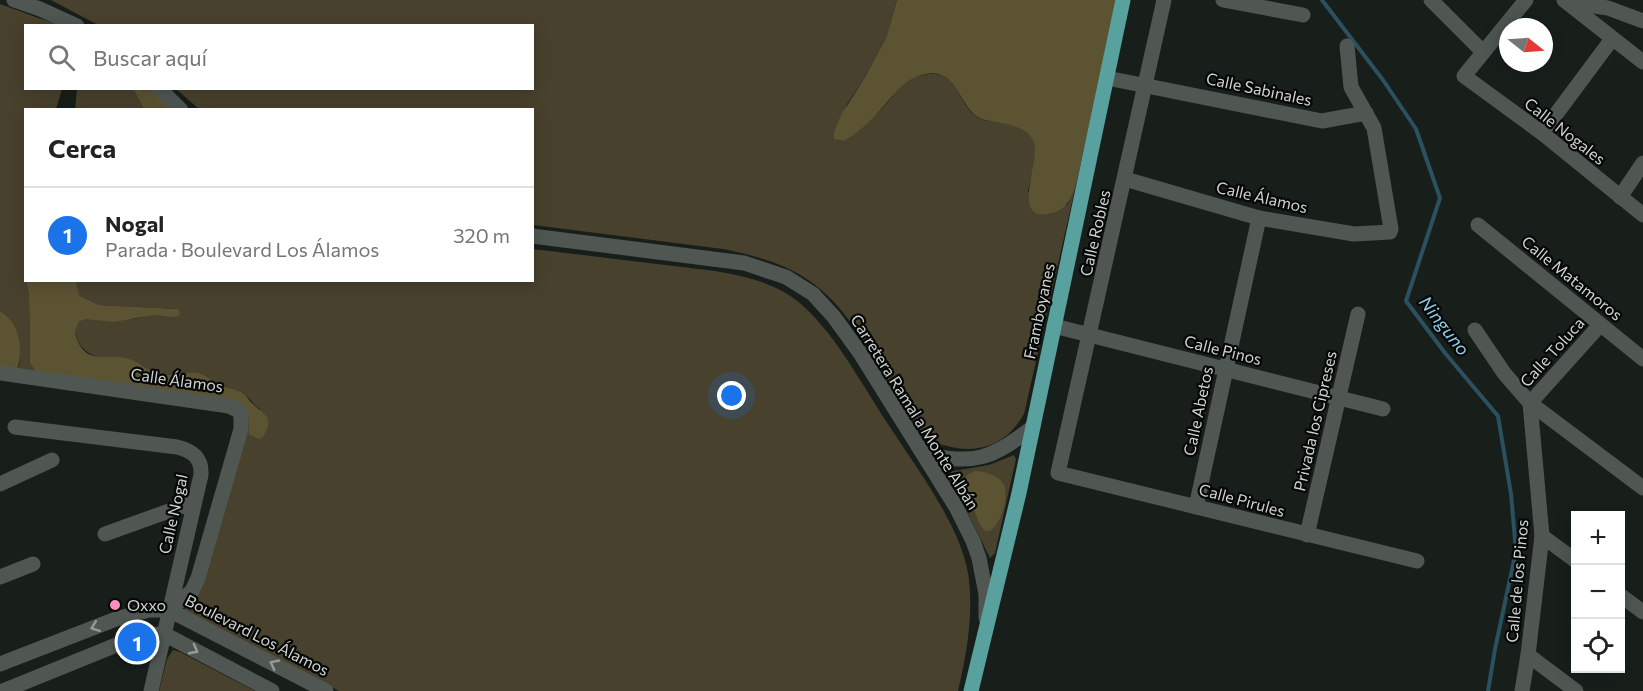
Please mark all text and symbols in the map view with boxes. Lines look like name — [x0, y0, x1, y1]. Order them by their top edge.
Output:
north arrow — [1499, 18, 1553, 72]
search box — [24, 24, 534, 90]
icon: search — [45, 41, 78, 74]
text: Buscar aquí — [93, 44, 207, 71]
street label: Calle Sabinales — [1204, 68, 1314, 109]
street label: Calle Nogales — [1521, 93, 1609, 168]
text: Cerca — [48, 132, 116, 163]
street label: Calle Álamos — [1215, 177, 1310, 216]
street label: Calle Robles — [1075, 188, 1114, 278]
text: Nogal — [105, 210, 164, 237]
text: 1 — [63, 223, 72, 247]
text: 320 m — [453, 223, 510, 247]
street label: Calle Matamoros — [1518, 231, 1626, 324]
text: Parada · Boulevard Los Álamos — [105, 237, 379, 261]
street label: Framboyanes — [1019, 261, 1058, 361]
water label: Ninguno — [1415, 291, 1475, 359]
street label: Carretera Ramal a Monte Albán — [847, 311, 984, 513]
street label: Calle Toluca — [1516, 313, 1588, 390]
street label: Calle Pinos — [1183, 331, 1264, 368]
street label: Privada los Cipreses — [1289, 349, 1340, 493]
street label: Calle Álamos — [130, 364, 224, 395]
street label: Calle Abetos — [1179, 364, 1216, 457]
your location — [717, 381, 746, 410]
street label: Calle Nogal — [154, 472, 191, 556]
street label: Calle Pirules — [1197, 479, 1287, 520]
map controls — [1571, 511, 1625, 673]
button: + — [1571, 511, 1625, 565]
street label: Calle de los Pinos — [1502, 519, 1531, 643]
button: − — [1571, 565, 1625, 619]
street label: Boulevard Los Álamos — [182, 590, 332, 679]
place label: Oxxo — [127, 595, 166, 614]
marker: Oxxo — [108, 598, 122, 612]
button: locate — [1571, 619, 1625, 673]
one-way arrow — [90, 620, 101, 633]
pin: 1 — [118, 620, 156, 664]
one-way arrow — [188, 643, 198, 654]
one-way arrow — [270, 660, 281, 671]

